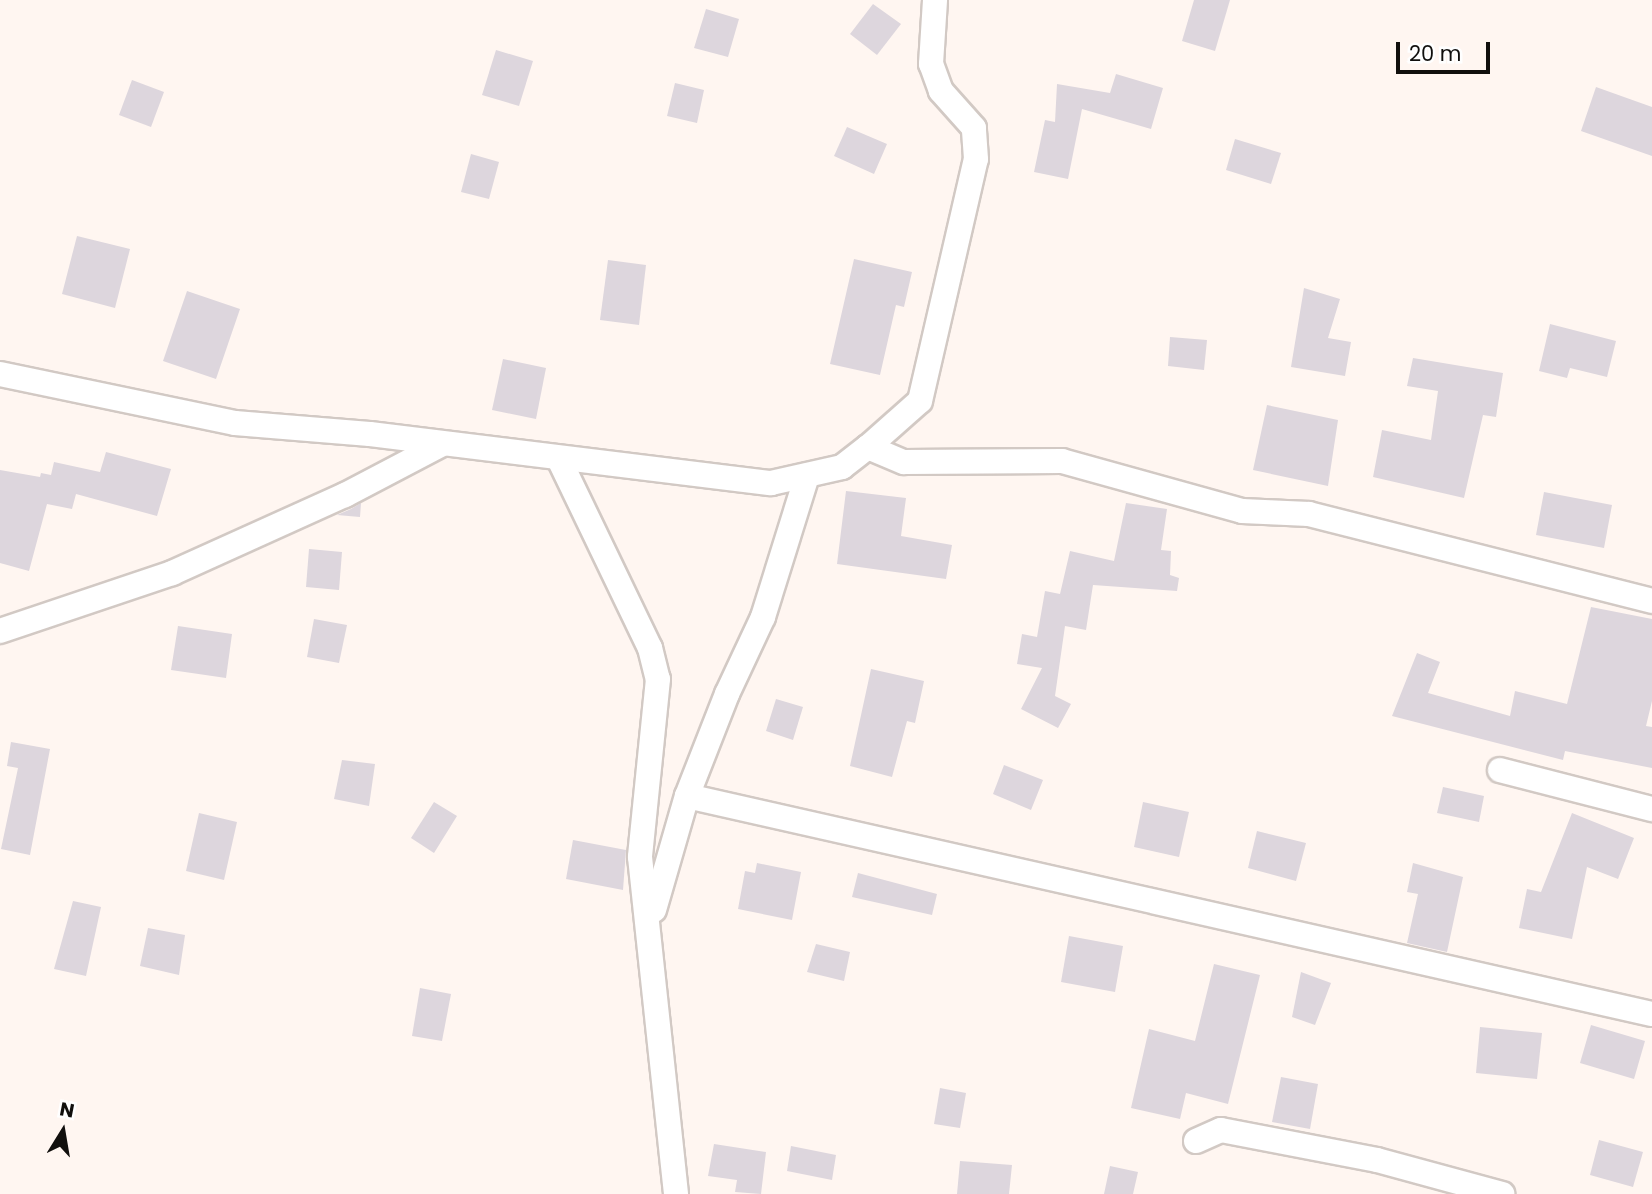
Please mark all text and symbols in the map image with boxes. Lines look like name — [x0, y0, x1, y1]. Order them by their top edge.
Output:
scale bar — [1400, 28, 1494, 72]
text: 20 m — [1409, 39, 1462, 68]
text: N — [58, 1095, 77, 1125]
north arrow — [28, 1096, 98, 1166]

